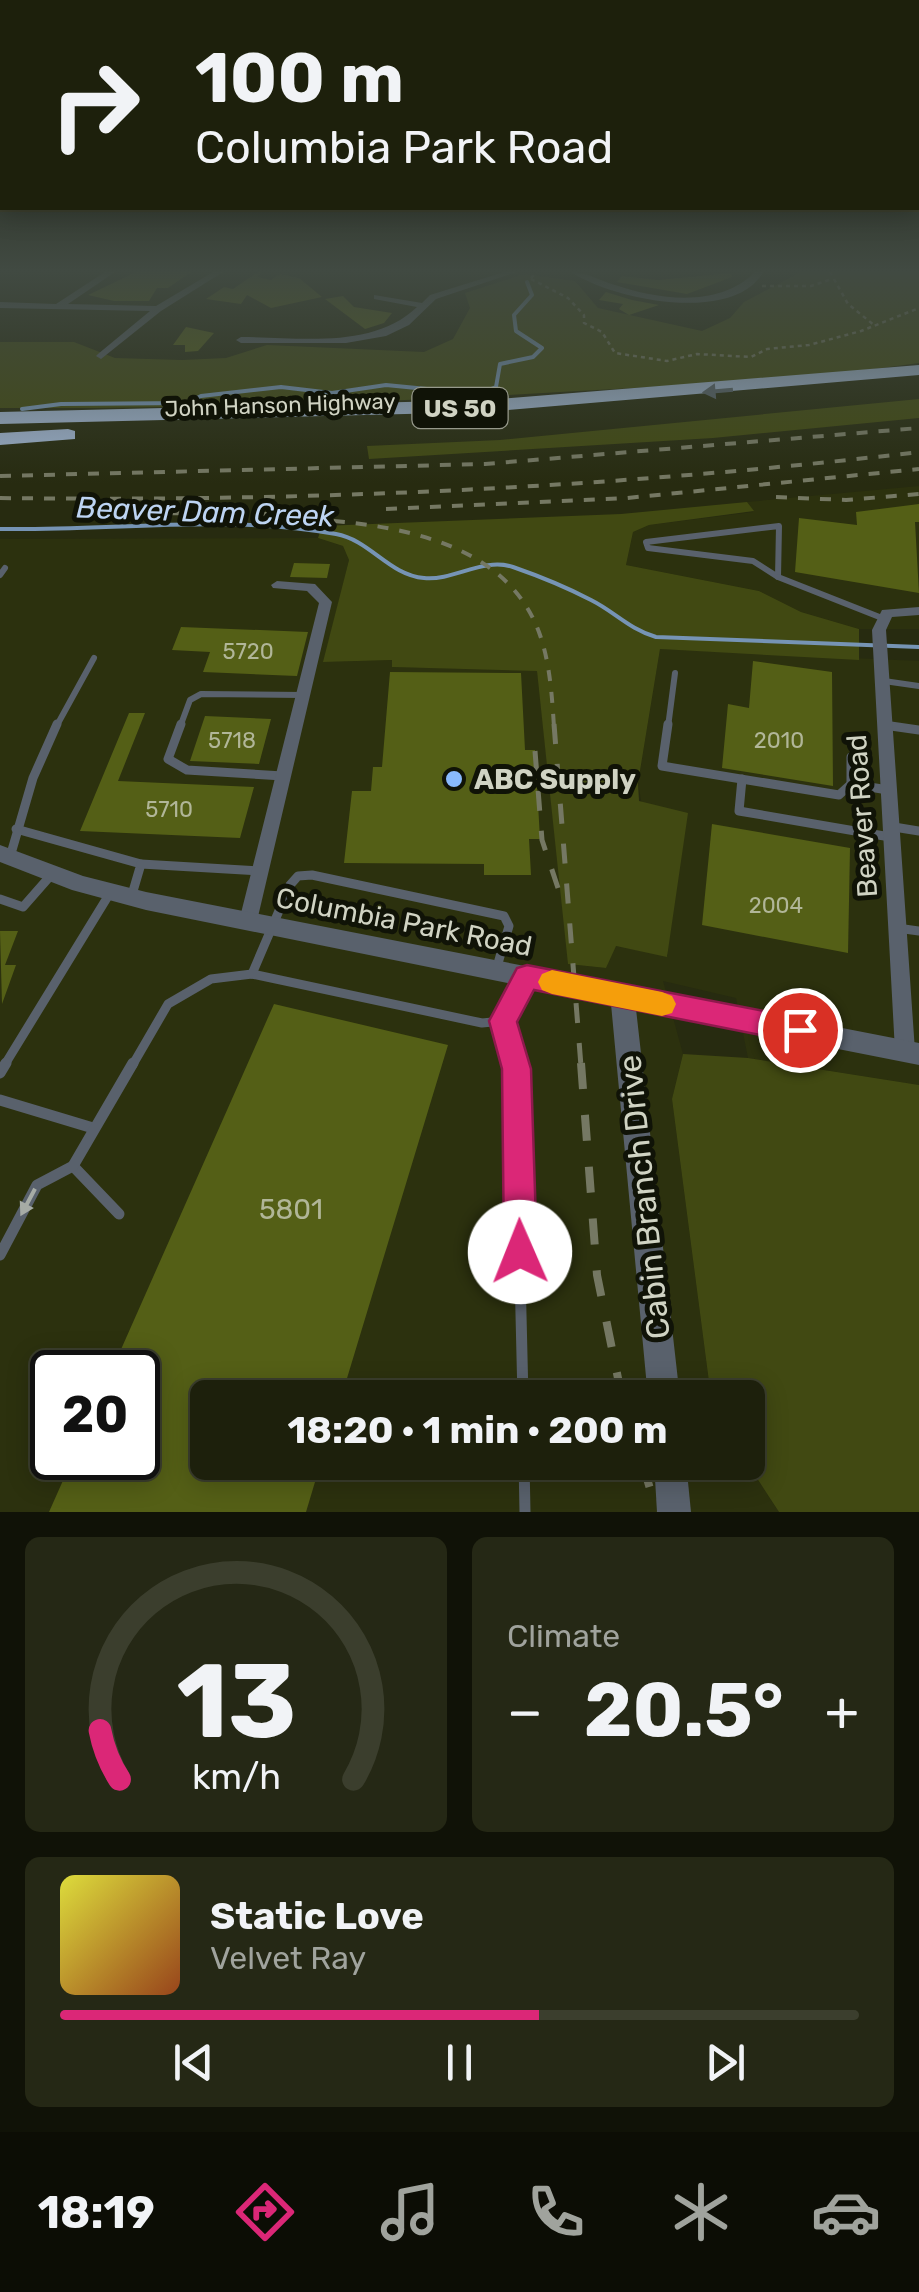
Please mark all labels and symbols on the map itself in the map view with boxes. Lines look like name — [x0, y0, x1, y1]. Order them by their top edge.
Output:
one-way arrow — [701, 383, 733, 399]
street label: John Hanson Highway — [164, 387, 396, 423]
road number: US 50 — [412, 388, 508, 428]
water label: Beaver Dam Creek — [75, 490, 335, 535]
house number: 5720 — [222, 638, 274, 665]
house number: 5718 — [208, 727, 256, 754]
house number: 2010 — [754, 727, 804, 754]
street label: Beaver Road — [840, 733, 884, 899]
place label: ABC Supply — [474, 763, 636, 796]
marker: ABC Supply — [443, 768, 465, 790]
house number: 5710 — [145, 796, 193, 823]
street label: Columbia Park Road — [273, 881, 535, 963]
house number: 2004 — [749, 892, 803, 919]
pin — [758, 988, 843, 1073]
street label: Cabin Branch Drive — [610, 1053, 678, 1341]
one-way arrow — [20, 1187, 37, 1216]
house number: 5801 — [259, 1193, 323, 1226]
position arrow — [468, 1200, 572, 1304]
speed limit sign: 20 — [30, 1350, 160, 1480]

